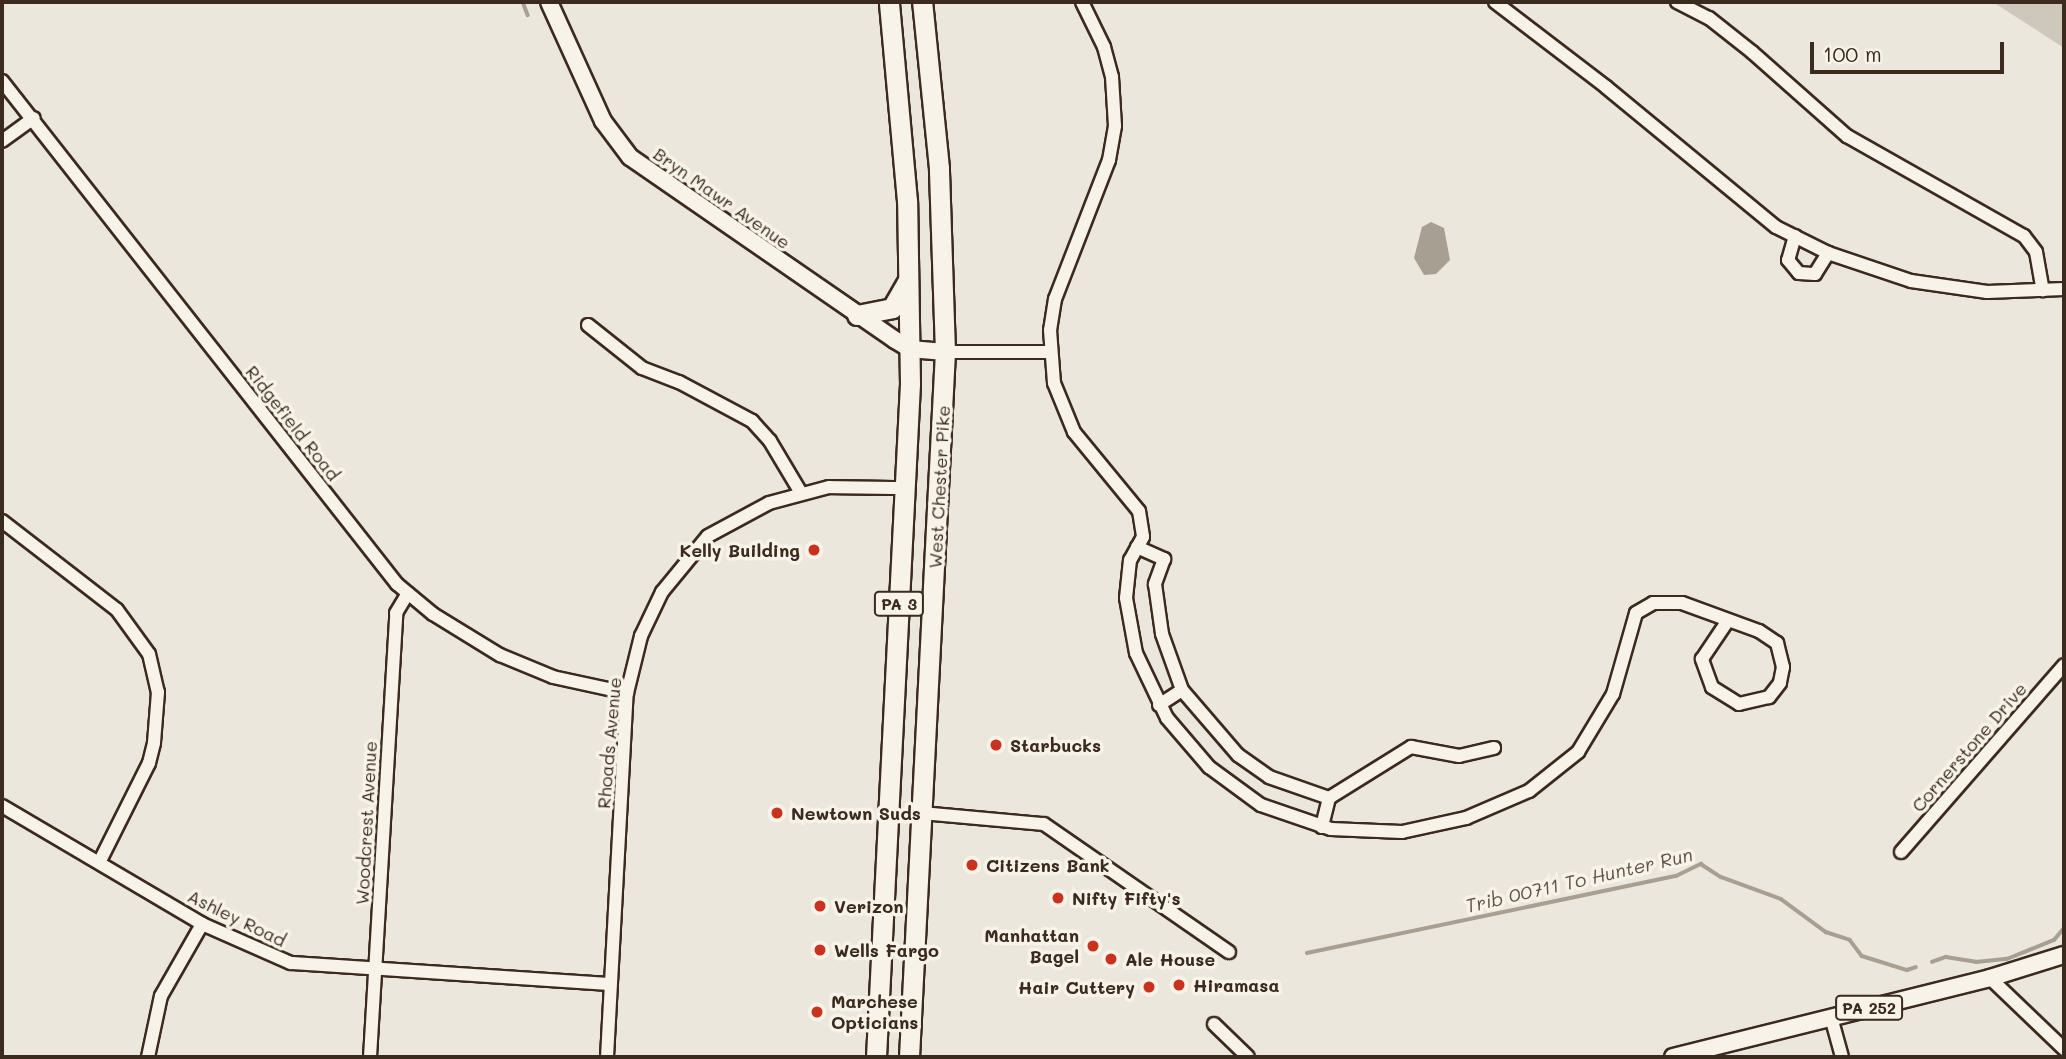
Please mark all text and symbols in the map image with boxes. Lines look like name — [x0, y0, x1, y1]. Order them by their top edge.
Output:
scale bar — [1814, 28, 2008, 72]
text: 100 m — [1823, 40, 1882, 67]
street label: Bryn Mawr Avenue — [649, 143, 795, 253]
street label: Ridgefield Road — [241, 361, 345, 485]
street label: West Chester Pike — [924, 405, 954, 569]
place label: Kelly Building — [680, 539, 800, 561]
marker: Kelly Building — [806, 542, 822, 558]
road number: PA 3 — [873, 592, 925, 617]
street label: Rhoads Avenue — [592, 676, 626, 810]
street label: Cornerstone Drive — [1907, 678, 2031, 816]
place label: Starbucks — [1010, 734, 1101, 756]
marker: Starbucks — [988, 737, 1004, 753]
street label: Woodcrest Avenue — [351, 741, 381, 905]
place label: Newtown Suds — [791, 802, 921, 824]
marker: Newtown Suds — [769, 805, 785, 821]
water label: Trib 00711 To Hunter Run — [1463, 843, 1695, 917]
place label: Citizens Bank — [986, 854, 1110, 876]
marker: Citizens Bank — [964, 857, 980, 873]
street label: Ashley Road — [184, 885, 290, 951]
place label: Nifty Fifty's — [1072, 887, 1181, 909]
marker: Nifty Fifty's — [1050, 890, 1066, 906]
place label: Verizon — [834, 895, 904, 917]
marker: Verizon — [812, 898, 828, 914]
place label: Manhattan Bagel — [984, 925, 1079, 968]
marker: Manhattan Bagel — [1085, 938, 1101, 954]
place label: Wells Fargo — [834, 939, 939, 961]
marker: Wells Fargo — [812, 942, 828, 958]
place label: Ale House — [1125, 948, 1215, 970]
marker: Ale House — [1103, 951, 1119, 967]
place label: Hiramasa — [1193, 974, 1279, 996]
place label: Hair Cuttery — [1018, 976, 1135, 998]
marker: Hiramasa — [1171, 977, 1187, 993]
marker: Hair Cuttery — [1141, 979, 1157, 995]
place label: Marchese Opticians — [831, 991, 918, 1034]
road number: PA 252 — [1834, 996, 1904, 1020]
marker: Marchese Opticians — [809, 1004, 825, 1020]

